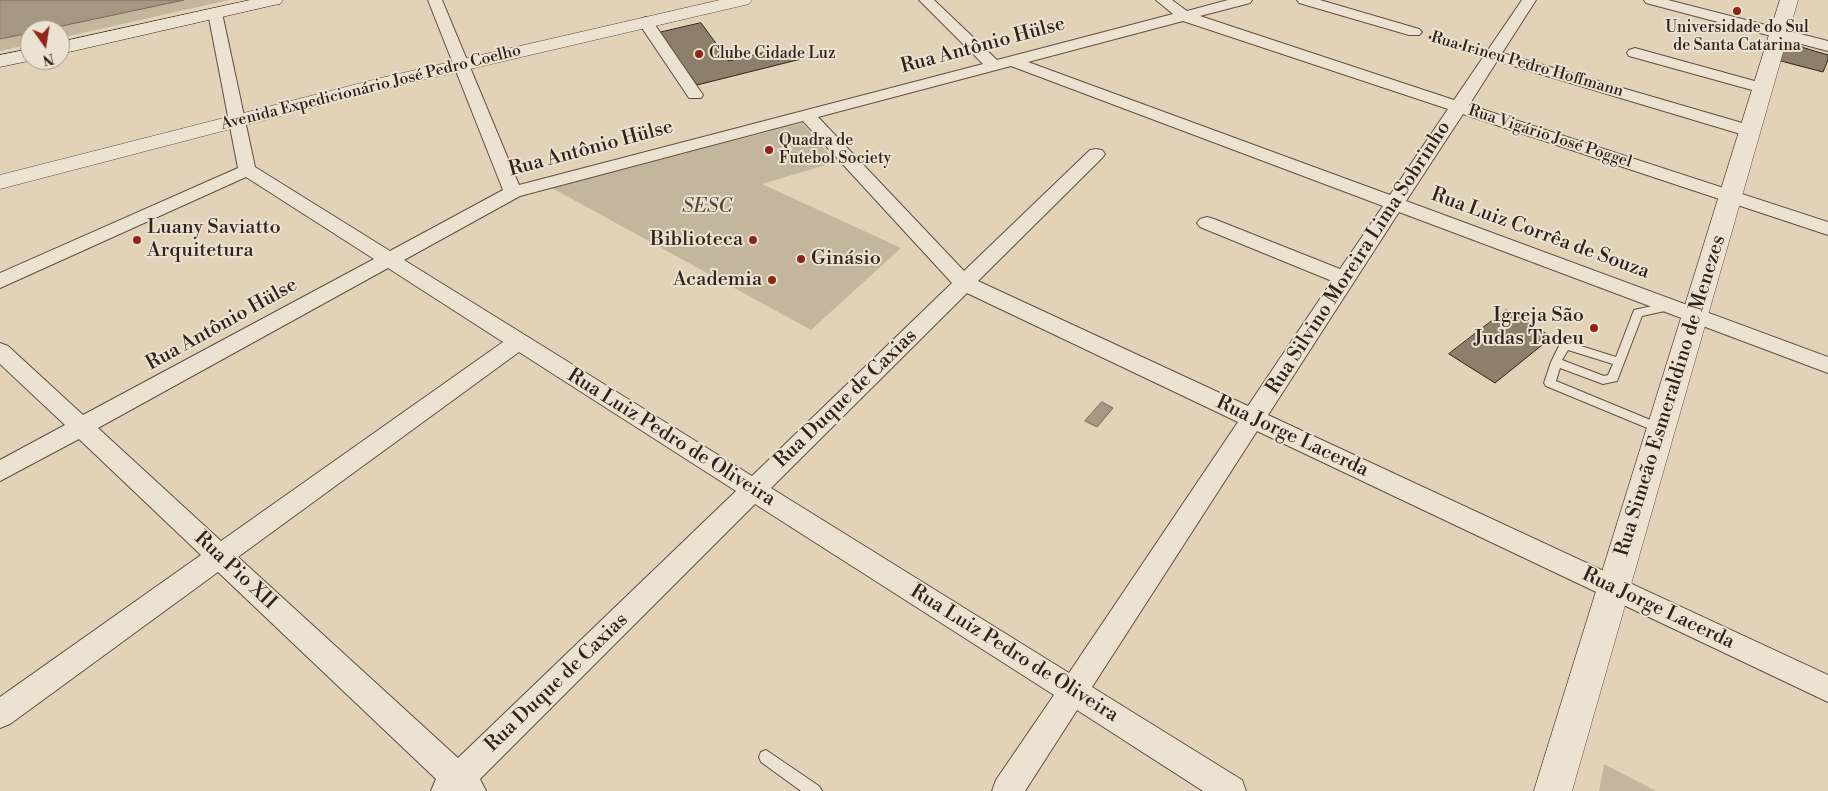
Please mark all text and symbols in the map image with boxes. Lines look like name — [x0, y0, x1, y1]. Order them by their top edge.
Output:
marker: Universidade do Sul de Santa Catarina — [1731, 5, 1743, 17]
street label: Rua Antônio Hülse — [898, 13, 1068, 79]
place label: Universidade do Sul de Santa Catarina — [1665, 18, 1809, 56]
north arrow — [20, 20, 70, 70]
street label: Rua Irineu Pedro Hoffmann — [1429, 28, 1625, 102]
street label: Avenida Expedicionário José Pedro Coelho — [219, 41, 523, 135]
place label: Clube Cidade Luz — [709, 44, 836, 64]
marker: Clube Cidade Luz — [693, 48, 705, 60]
text: N — [41, 49, 56, 69]
street label: Rua Vigário José Poggel — [1466, 101, 1634, 173]
street label: Rua Antônio Hülse — [506, 116, 676, 182]
street label: Rua Silvino Moreira Lima Sobrinho — [1262, 117, 1456, 399]
place label: Quadra de Futebol Society — [779, 131, 891, 169]
marker: Quadra de Futebol Society — [763, 144, 775, 156]
street label: Rua Luiz Corrêa de Souza — [1428, 183, 1652, 285]
park label: SESC — [682, 195, 732, 219]
place label: Luany Saviatto Arquitetura — [147, 216, 281, 263]
place label: Biblioteca — [650, 228, 743, 252]
street label: Rua Simeão Esmeraldino de Menezes — [1611, 233, 1731, 559]
marker: Luany Saviatto Arquitetura — [131, 234, 143, 246]
marker: Biblioteca — [747, 234, 759, 246]
place label: Ginásio — [811, 247, 881, 271]
marker: Ginásio — [795, 253, 807, 265]
place label: Academia — [673, 268, 762, 292]
street label: Rua Antônio Hülse — [142, 273, 302, 377]
marker: Academia — [766, 274, 778, 286]
place label: Igreja São Judas Tadeu — [1474, 304, 1584, 351]
marker: Igreja São Judas Tadeu — [1588, 322, 1600, 334]
street label: Rua Duque de Caxias — [770, 325, 922, 473]
street label: Rua Luiz Pedro de Oliveira — [563, 364, 779, 512]
street label: Rua Jorge Lacerda — [1212, 391, 1372, 483]
street label: Rua Pio XII — [189, 527, 281, 615]
street label: Rua Jorge Lacerda — [1578, 563, 1738, 655]
street label: Rua Luiz Pedro de Oliveira — [906, 580, 1122, 728]
street label: Rua Duque de Caxias — [481, 609, 633, 757]

